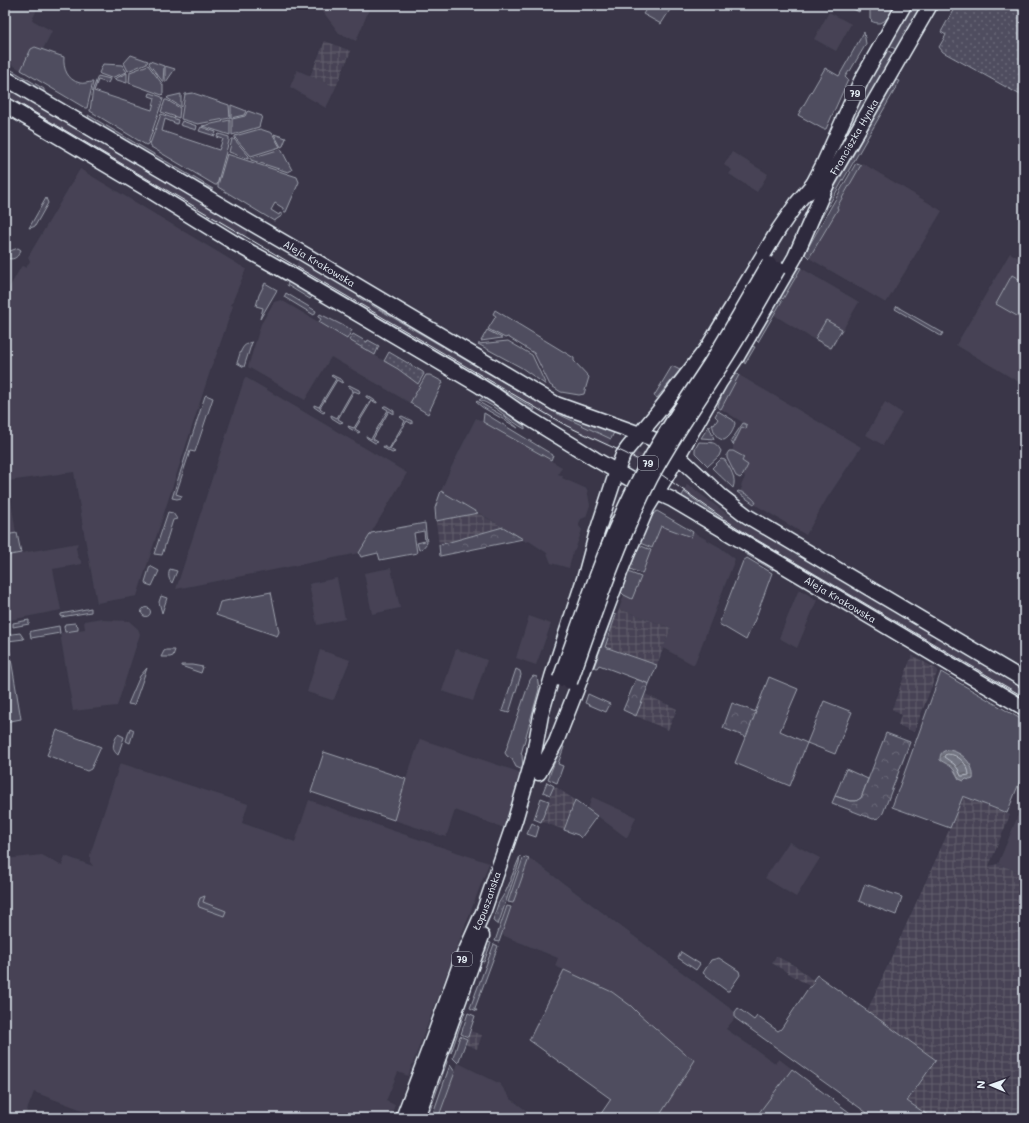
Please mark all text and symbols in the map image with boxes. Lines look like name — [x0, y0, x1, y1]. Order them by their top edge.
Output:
road number: 79 — [845, 86, 865, 100]
street label: Franciszka Hynka — [826, 96, 882, 178]
street label: Aleja Krakowska — [281, 237, 358, 290]
road number: 79 — [638, 456, 658, 470]
street label: Aleja Krakowska — [802, 573, 879, 626]
street label: Łopuszańska — [469, 869, 504, 932]
road number: 79 — [452, 952, 472, 966]
north arrow — [971, 1065, 1011, 1105]
text: N — [973, 1080, 988, 1089]

